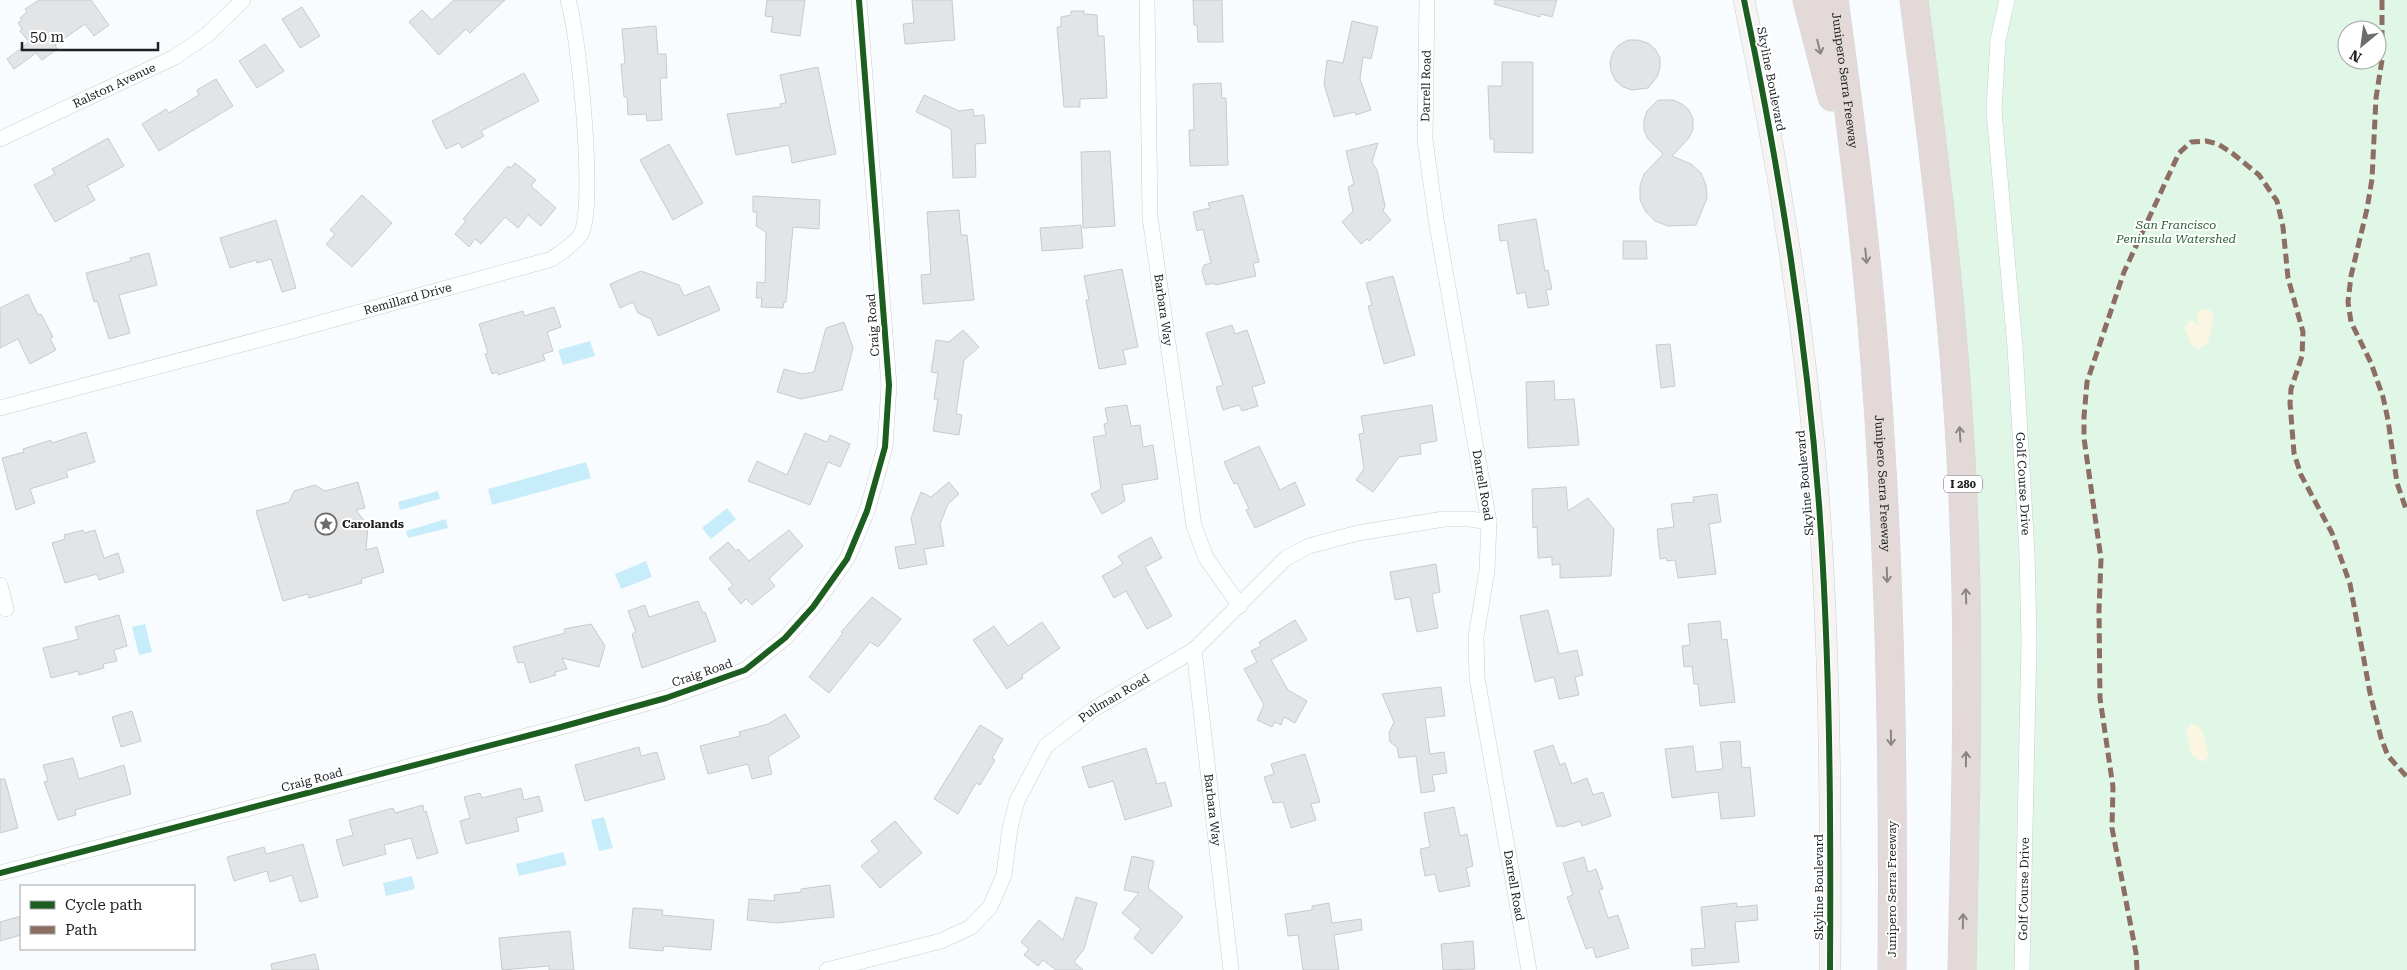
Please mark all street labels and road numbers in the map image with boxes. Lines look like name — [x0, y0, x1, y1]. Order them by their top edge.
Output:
street label: Junipero Serra Freeway — [1829, 11, 1861, 150]
street label: Skyline Boulevard — [1754, 26, 1788, 133]
street label: Darrell Road — [1418, 50, 1434, 122]
street label: Ralston Avenue — [70, 60, 158, 111]
street label: Barbara Way — [1151, 273, 1175, 348]
street label: Remillard Drive — [362, 280, 453, 318]
street label: Craig Road — [864, 293, 882, 357]
street label: Junipero Serra Freeway — [1872, 415, 1893, 553]
street label: Skyline Boulevard — [1793, 429, 1817, 536]
street label: Golf Course Drive — [2013, 432, 2033, 536]
street label: Darrell Road — [1469, 449, 1496, 522]
road number: I 280 — [1944, 476, 1982, 492]
street label: Craig Road — [670, 656, 734, 690]
street label: Pullman Road — [1076, 671, 1152, 725]
street label: Craig Road — [280, 765, 345, 795]
street label: Barbara Way — [1201, 773, 1224, 848]
street label: Junipero Serra Freeway — [1885, 820, 1899, 957]
street label: Skyline Boulevard — [1812, 834, 1826, 940]
street label: Golf Course Drive — [2016, 837, 2032, 941]
street label: Darrell Road — [1501, 849, 1527, 922]

